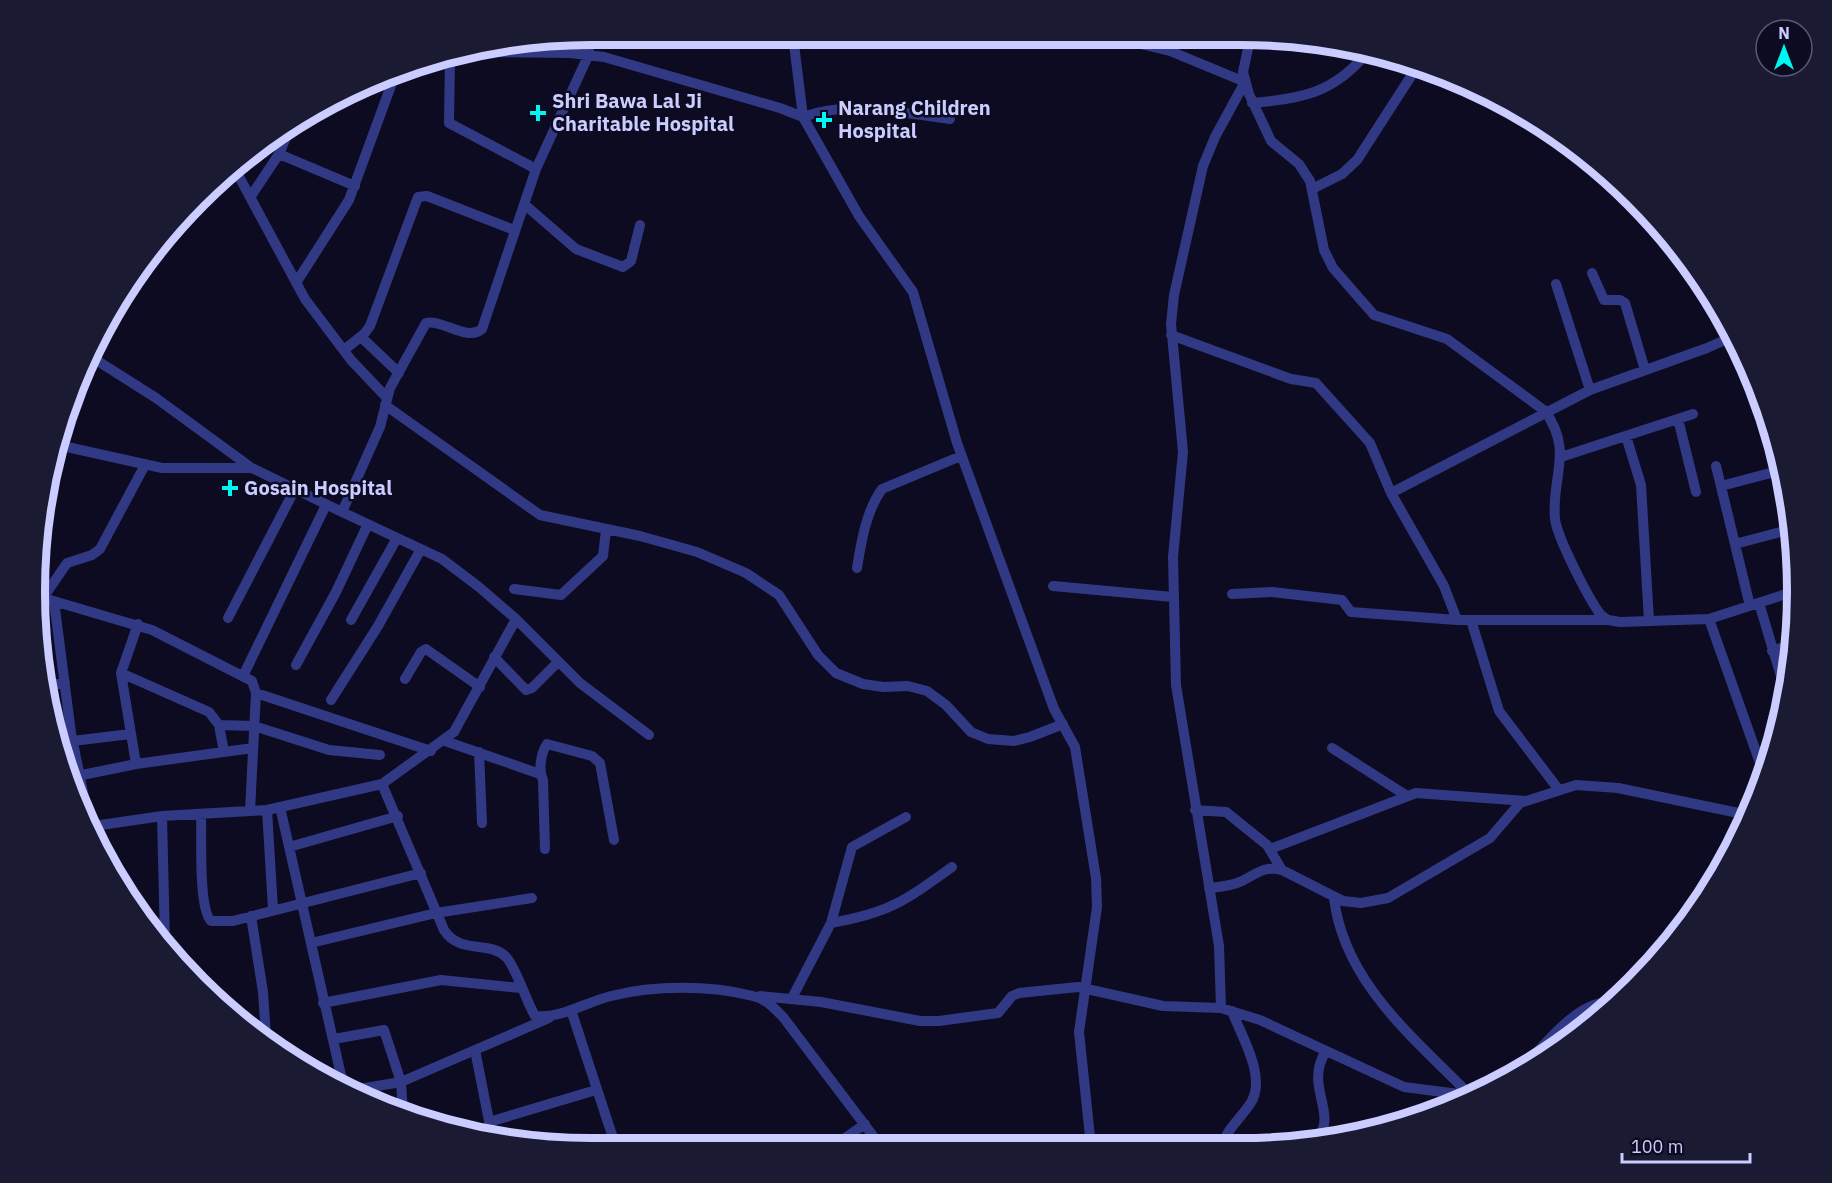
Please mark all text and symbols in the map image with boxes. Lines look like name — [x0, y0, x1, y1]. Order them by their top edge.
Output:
north arrow — [1754, 18, 1814, 78]
text: N — [1778, 23, 1790, 43]
place label: Shri Bawa Lal Ji Charitable Hospital — [552, 87, 734, 137]
place label: Narang Children Hospital — [838, 94, 991, 144]
marker: Shri Bawa Lal Ji Charitable Hospital — [529, 104, 547, 122]
marker: Narang Children Hospital — [815, 111, 833, 129]
place label: Gosain Hospital — [244, 474, 392, 501]
marker: Gosain Hospital — [221, 479, 239, 497]
scale bar — [1622, 1126, 1750, 1164]
text: 100 m — [1631, 1135, 1683, 1158]

